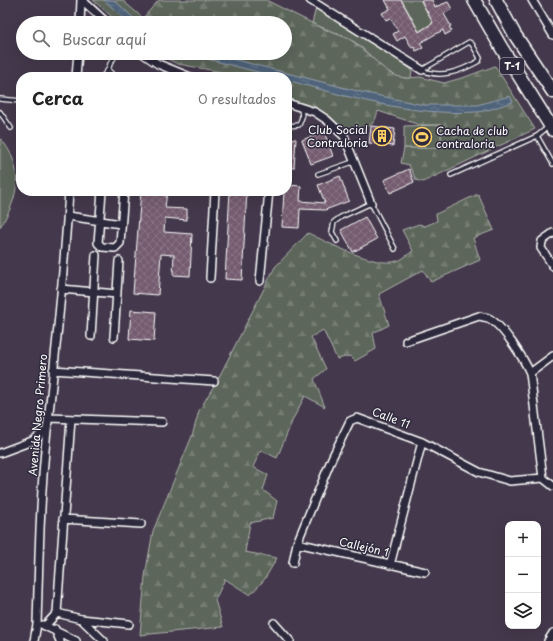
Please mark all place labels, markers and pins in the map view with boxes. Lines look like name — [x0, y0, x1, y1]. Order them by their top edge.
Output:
place label: Club Social Contraloria — [307, 121, 368, 151]
place label: Cacha de club contraloria — [436, 122, 508, 152]
building icon: Club Social Contraloria — [371, 125, 393, 147]
sports icon: Cacha de club contraloria — [411, 126, 433, 148]

